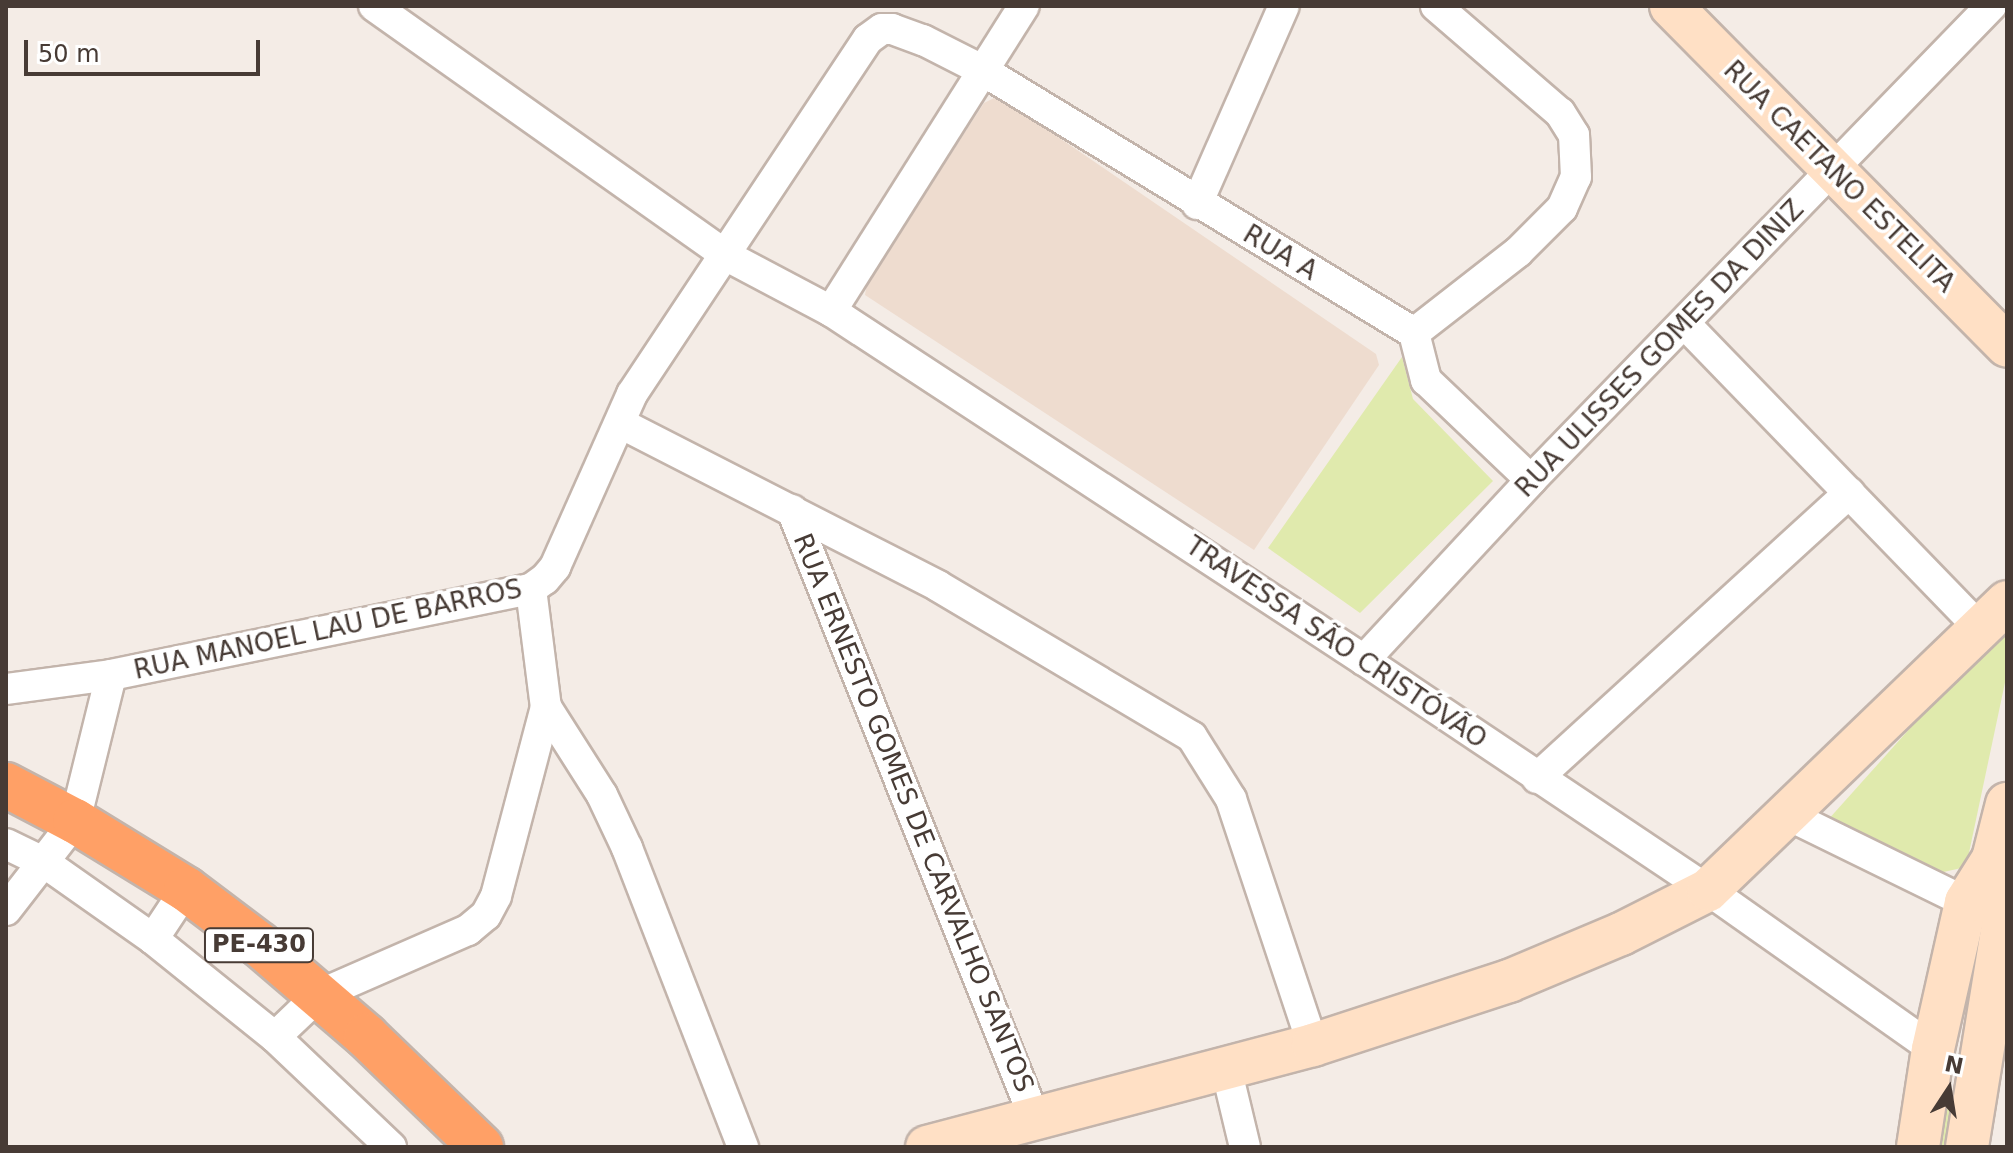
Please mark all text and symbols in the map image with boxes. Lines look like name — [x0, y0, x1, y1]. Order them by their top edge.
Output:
scale bar — [28, 24, 264, 74]
text: 50 m — [38, 40, 100, 68]
street label: RUA CAETANO ESTELITA — [1717, 55, 1961, 299]
street label: RUA ULISSES GOMES DA DINIZ — [1509, 194, 1811, 504]
street label: RUA A — [1237, 219, 1323, 287]
street label: RUA ERNESTO GOMES DE CARVALHO SANTOS — [786, 529, 1040, 1097]
street label: TRAVESSA SÃO CRISTÓVÃO — [1180, 531, 1492, 755]
street label: RUA MANOEL LAU DE BARROS — [131, 574, 525, 686]
road number: PE-430 — [203, 925, 315, 965]
north arrow — [1909, 1049, 1989, 1129]
text: N — [1942, 1051, 1966, 1079]

